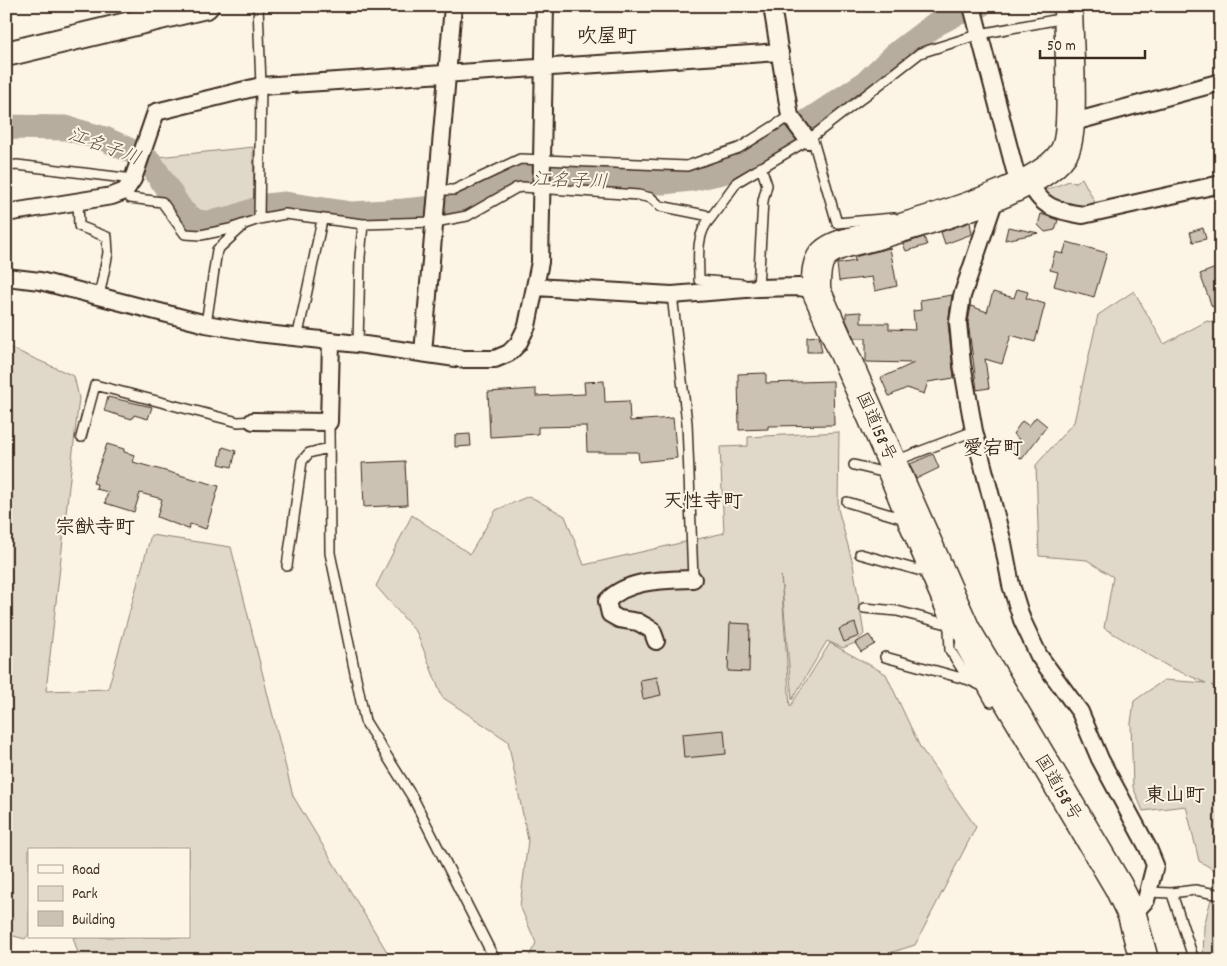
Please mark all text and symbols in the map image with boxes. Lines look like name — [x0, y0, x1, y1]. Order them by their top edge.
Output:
district label: 吹屋町 — [577, 24, 637, 52]
scale bar — [1040, 28, 1144, 60]
text: 50 m — [1047, 36, 1076, 58]
water label: 江名子川 — [63, 123, 144, 174]
water label: 江名子川 — [531, 168, 608, 197]
street label: 国道158号 — [848, 388, 901, 466]
district label: 愛宕町 — [963, 436, 1023, 464]
district label: 天性寺町 — [663, 489, 743, 517]
district label: 宗猷寺町 — [55, 515, 135, 543]
street label: 国道158号 — [1027, 750, 1086, 826]
district label: 東山町 — [1145, 783, 1205, 811]
legend — [28, 848, 190, 938]
text: Road — [72, 860, 100, 882]
text: Park — [72, 884, 98, 906]
text: Building — [72, 910, 115, 932]

